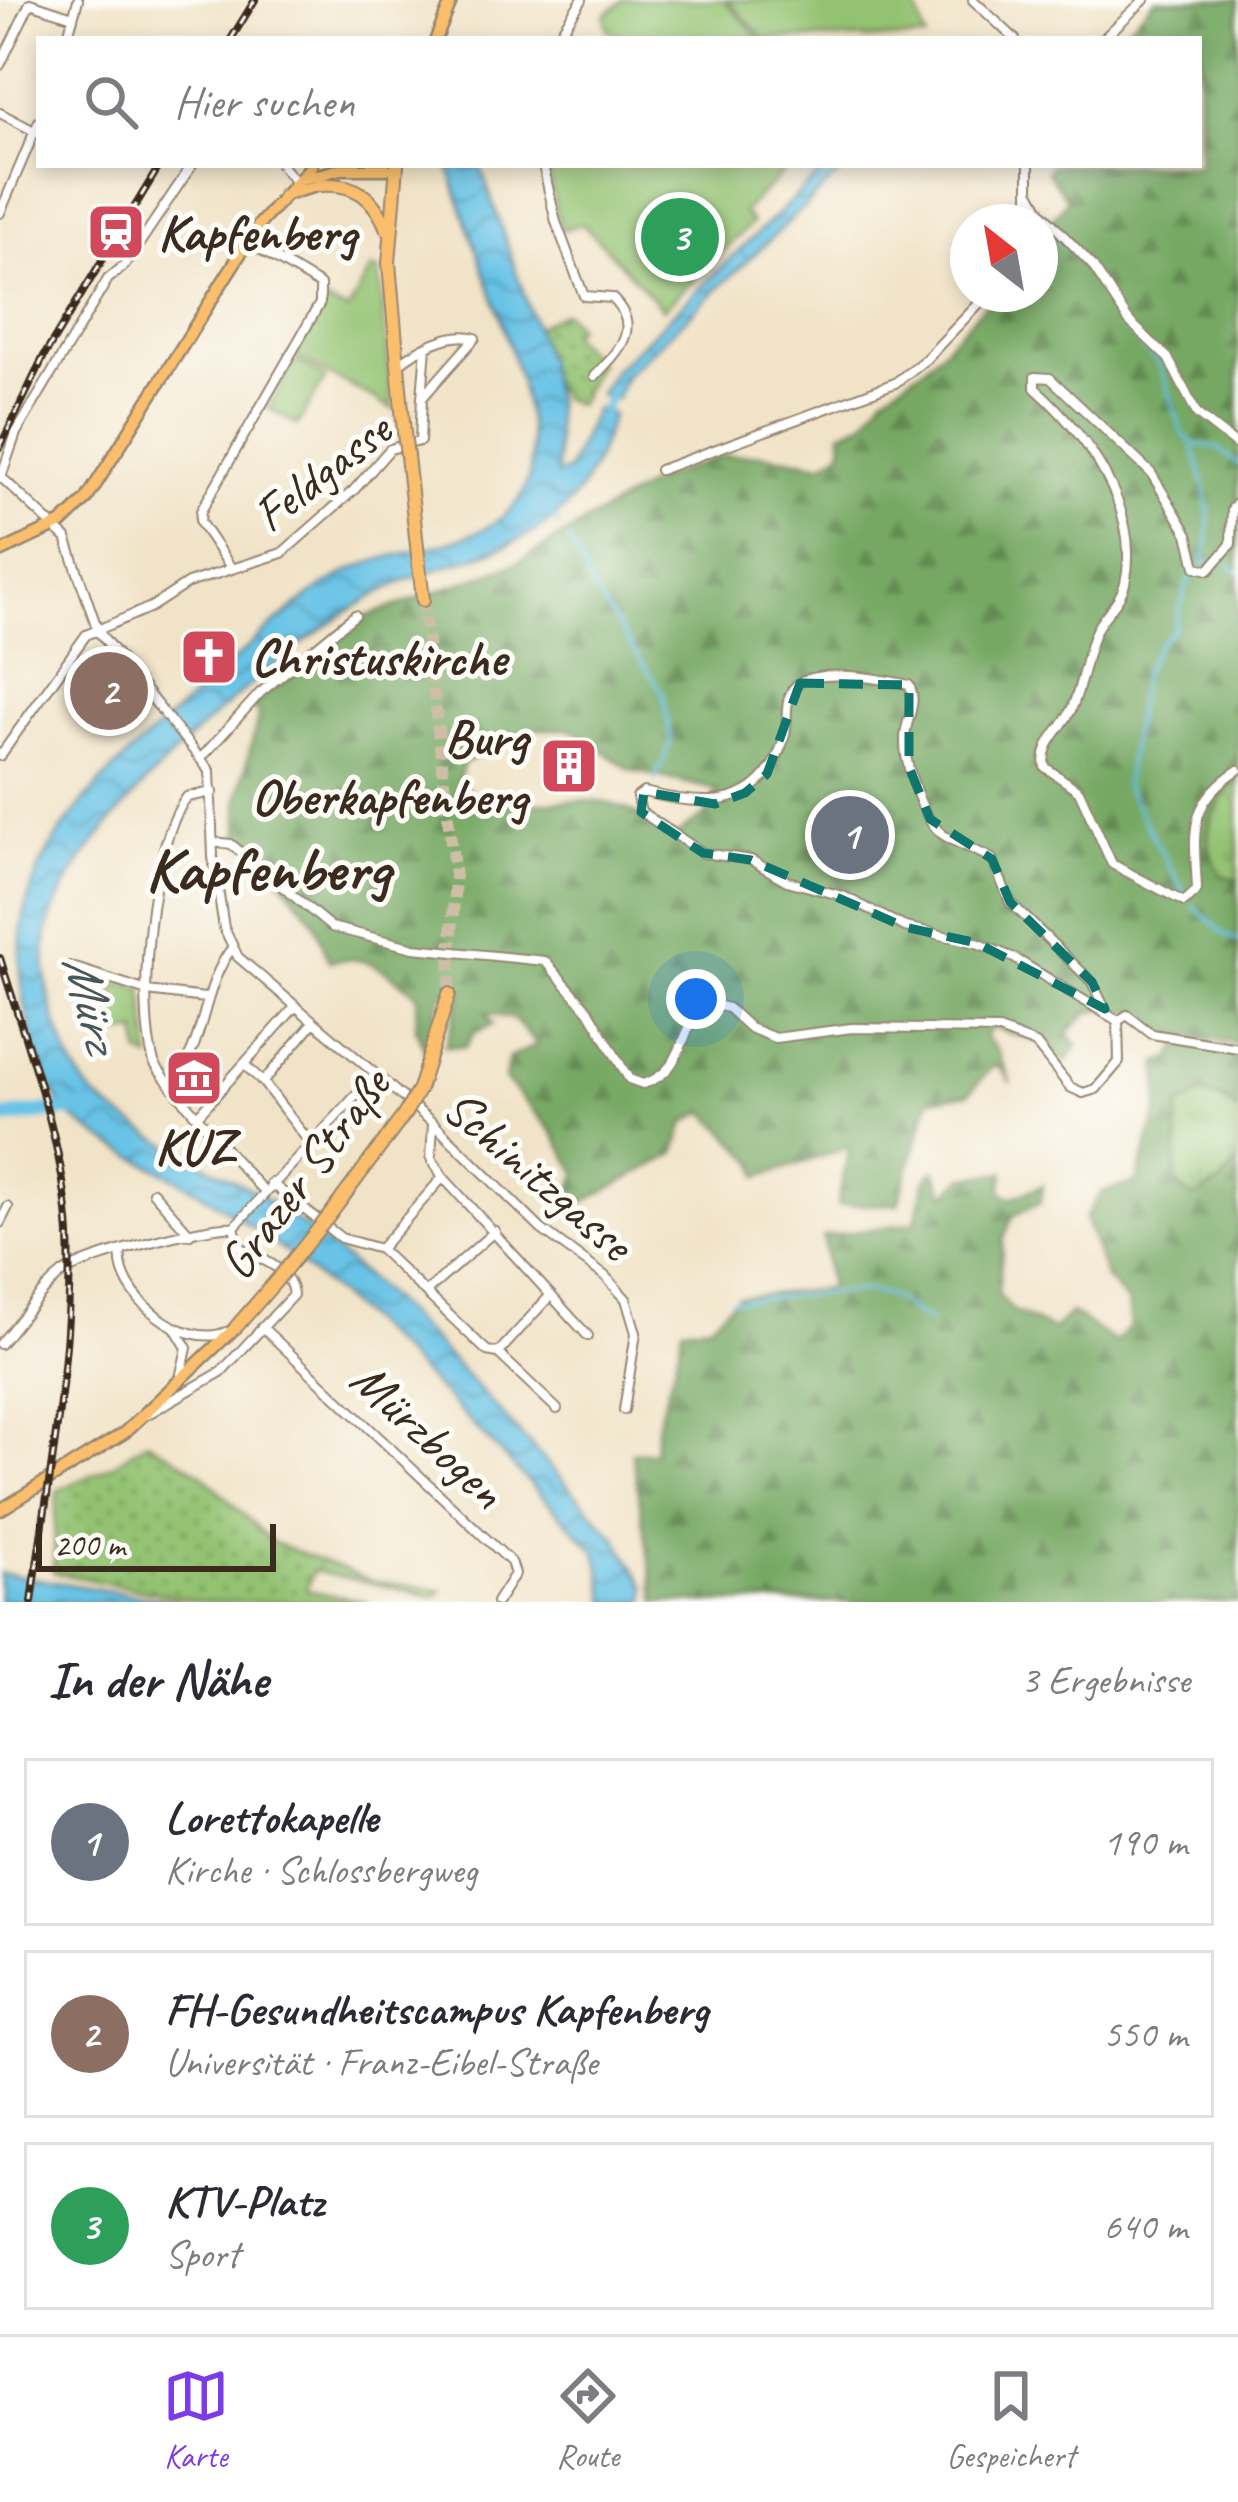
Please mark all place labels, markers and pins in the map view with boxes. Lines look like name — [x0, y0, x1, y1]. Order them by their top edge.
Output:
pin: 3 — [641, 192, 719, 282]
station icon: Kapfenberg — [85, 201, 147, 263]
place label: Kapfenberg — [158, 201, 360, 265]
church icon: Christuskirche — [178, 626, 240, 688]
place label: Christuskirche — [251, 626, 511, 690]
pin: 2 — [70, 646, 148, 736]
place label: Burg Oberkapfenberg — [252, 706, 531, 829]
building icon: Burg Oberkapfenberg — [538, 735, 600, 797]
pin: 1 — [811, 790, 889, 880]
museum icon: KUZ — [163, 1047, 225, 1109]
place label: KUZ — [155, 1115, 242, 1179]

